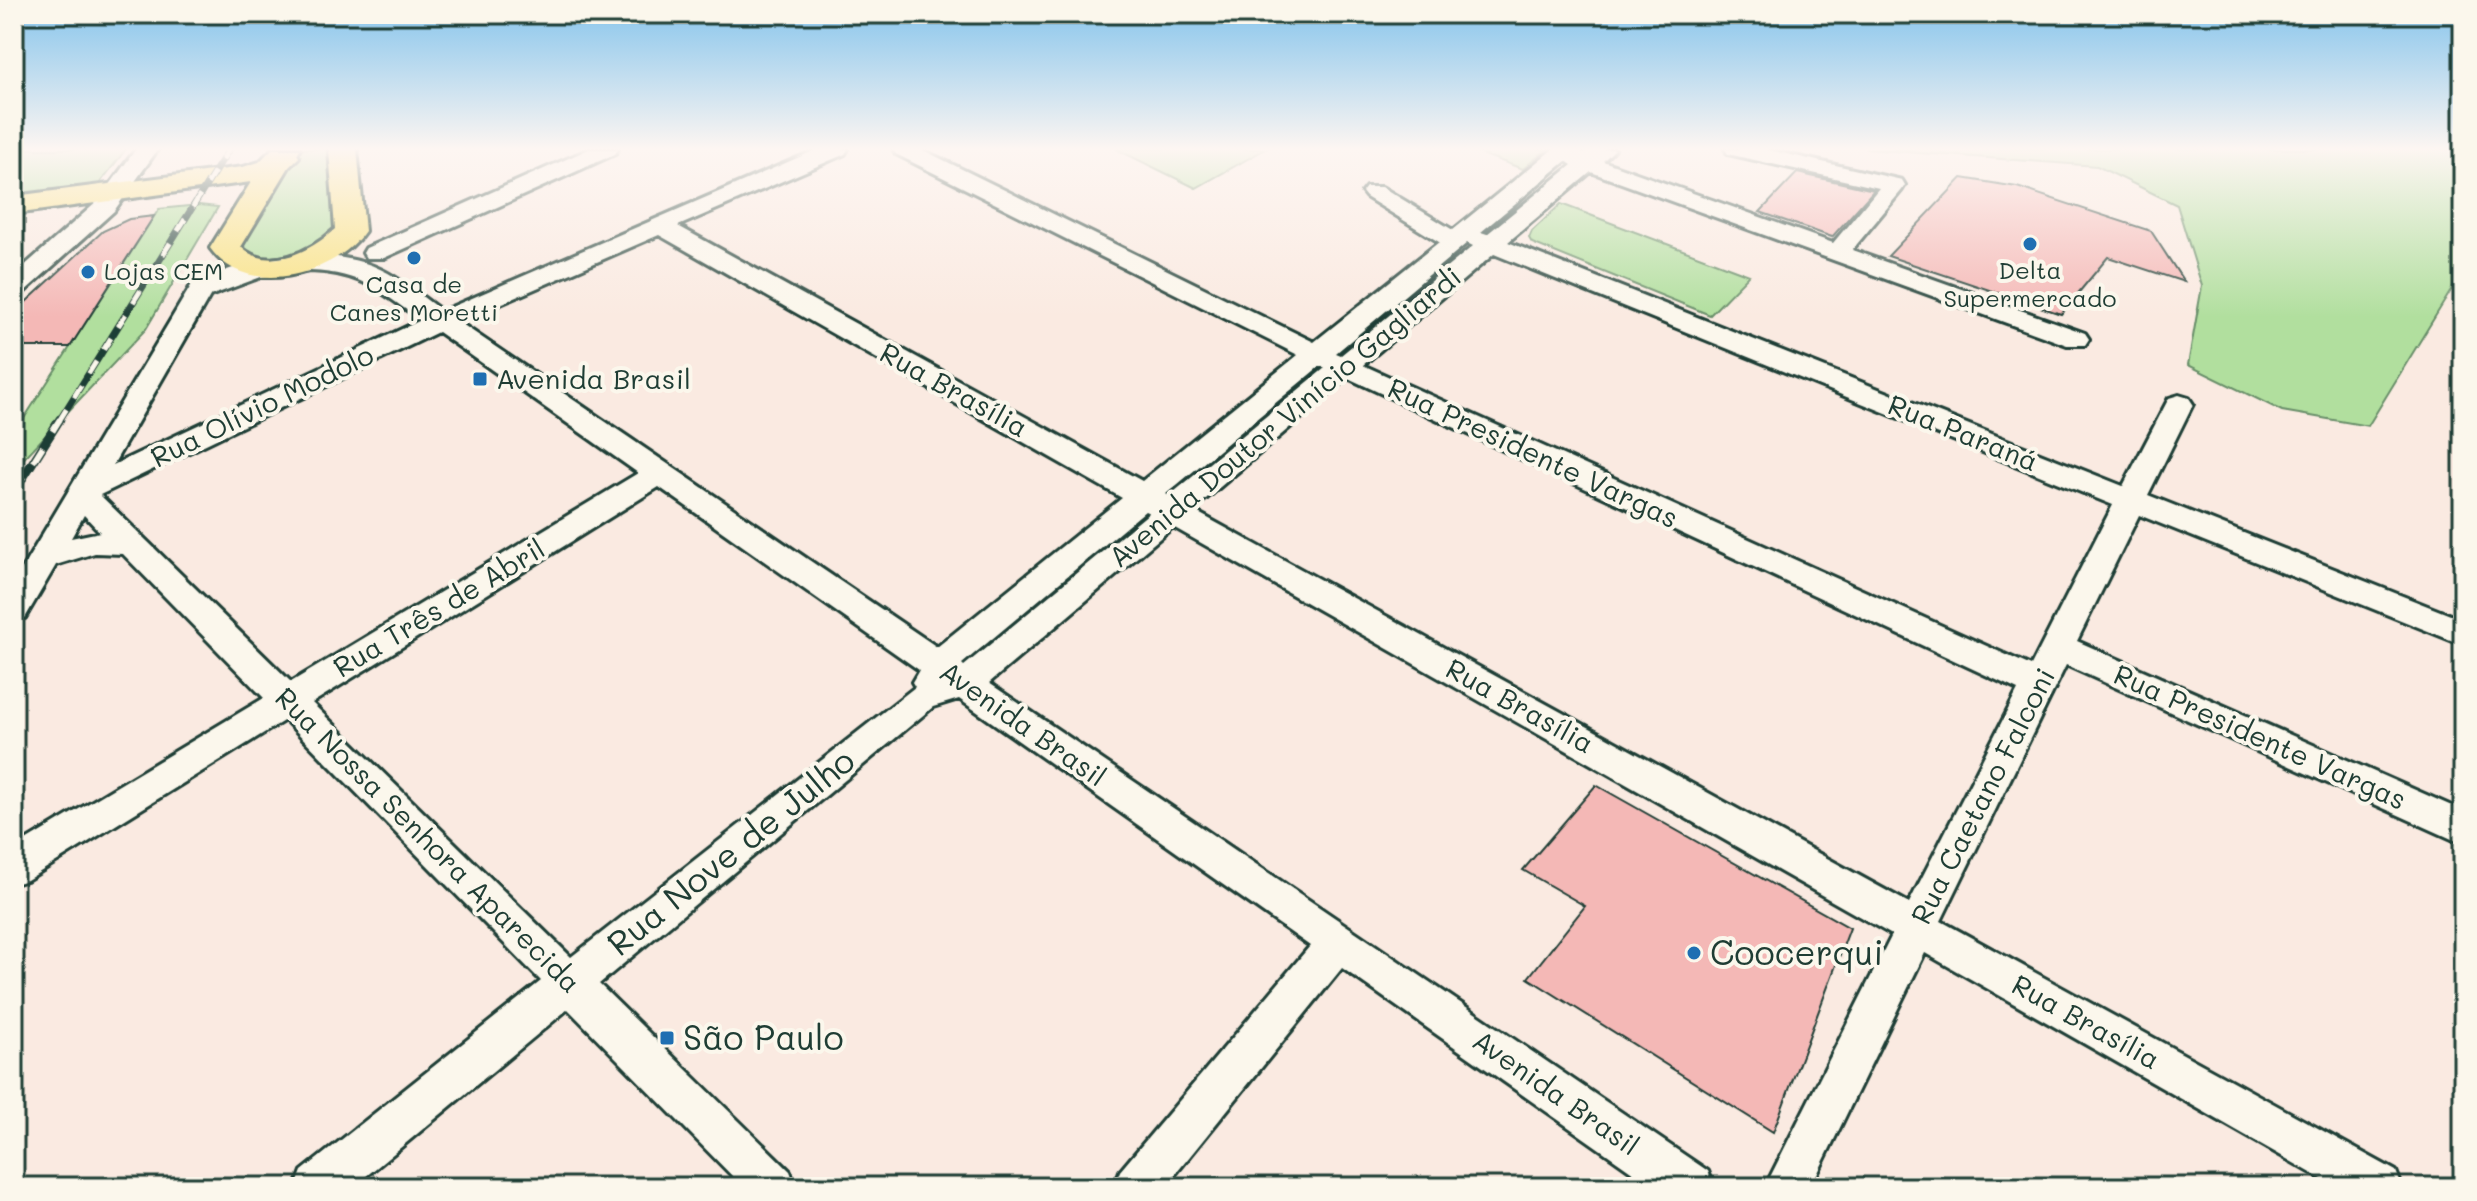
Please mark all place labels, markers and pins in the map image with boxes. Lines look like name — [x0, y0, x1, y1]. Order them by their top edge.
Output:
marker: Delta Supermercado — [2021, 235, 2039, 253]
marker: Casa de Canes Moretti — [405, 249, 423, 267]
place label: Delta Supermercado — [1944, 254, 2116, 313]
place label: Lojas CEM — [104, 255, 223, 286]
marker: Lojas CEM — [79, 263, 97, 281]
place label: Casa de Canes Moretti — [330, 268, 498, 327]
place label: Avenida Brasil — [496, 360, 691, 396]
marker: Avenida Brasil — [471, 370, 489, 388]
place label: Coocerqui — [1710, 929, 1884, 974]
marker: Coocerqui — [1685, 944, 1703, 962]
place label: São Paulo — [683, 1014, 844, 1059]
marker: São Paulo — [658, 1029, 676, 1047]

